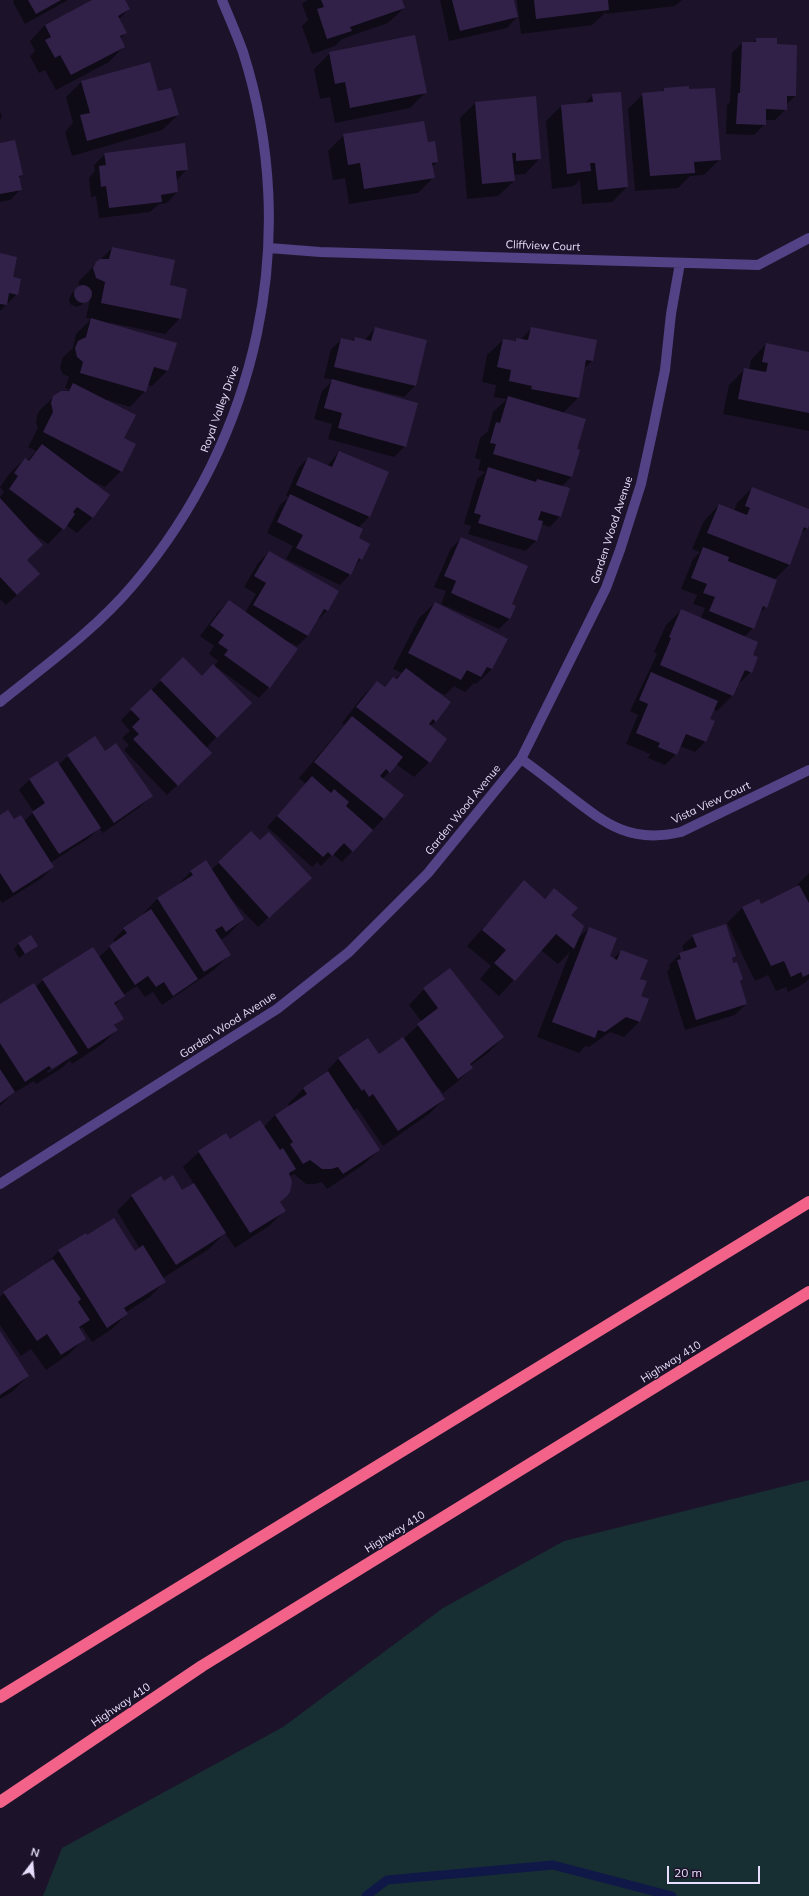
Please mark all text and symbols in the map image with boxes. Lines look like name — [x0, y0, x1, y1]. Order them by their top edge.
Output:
street label: Cliffview Court — [505, 238, 581, 254]
street label: Royal Valley Drive — [198, 364, 242, 454]
street label: Garden Wood Avenue — [588, 475, 636, 585]
street label: Garden Wood Avenue — [423, 762, 503, 858]
street label: Vista View Court — [669, 779, 753, 827]
street label: Garden Wood Avenue — [177, 989, 279, 1061]
street label: Highway 410 — [638, 1338, 704, 1386]
street label: Highway 410 — [362, 1508, 428, 1556]
street label: Highway 410 — [89, 1680, 153, 1730]
north arrow — [12, 1844, 52, 1884]
text: N — [29, 1845, 41, 1860]
scale bar — [669, 1858, 762, 1884]
text: 20 m — [674, 1865, 702, 1880]

